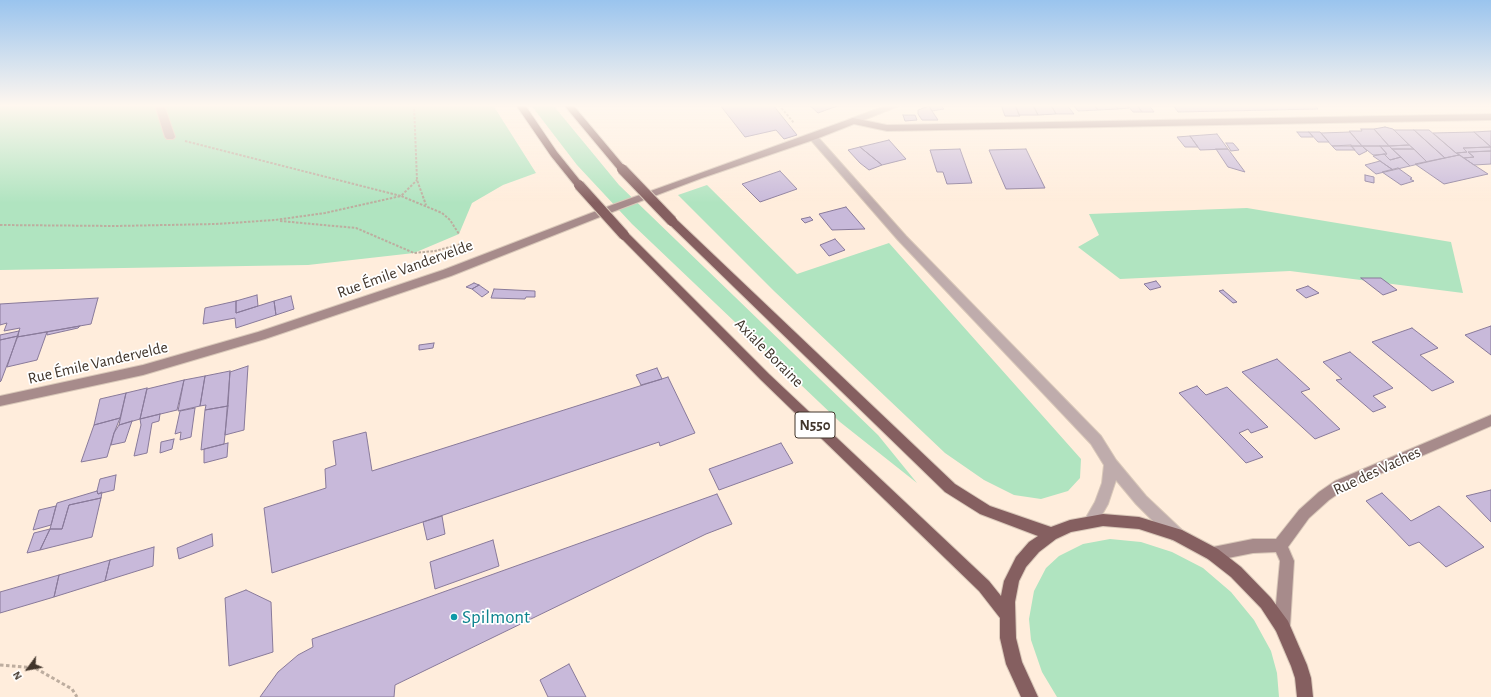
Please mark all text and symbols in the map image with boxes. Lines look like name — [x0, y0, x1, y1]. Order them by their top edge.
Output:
street label: Rue Émile Vandervelde — [334, 236, 476, 302]
street label: Axiale Boraine — [731, 315, 807, 391]
street label: Rue Émile Vandervelde — [26, 338, 170, 388]
road number: N550 — [795, 412, 835, 438]
street label: Rue des Vaches — [1330, 442, 1424, 500]
place label: Spilmont — [462, 606, 530, 628]
marker: Spilmont — [449, 612, 459, 622]
north arrow — [8, 649, 48, 689]
text: N — [11, 669, 24, 682]

